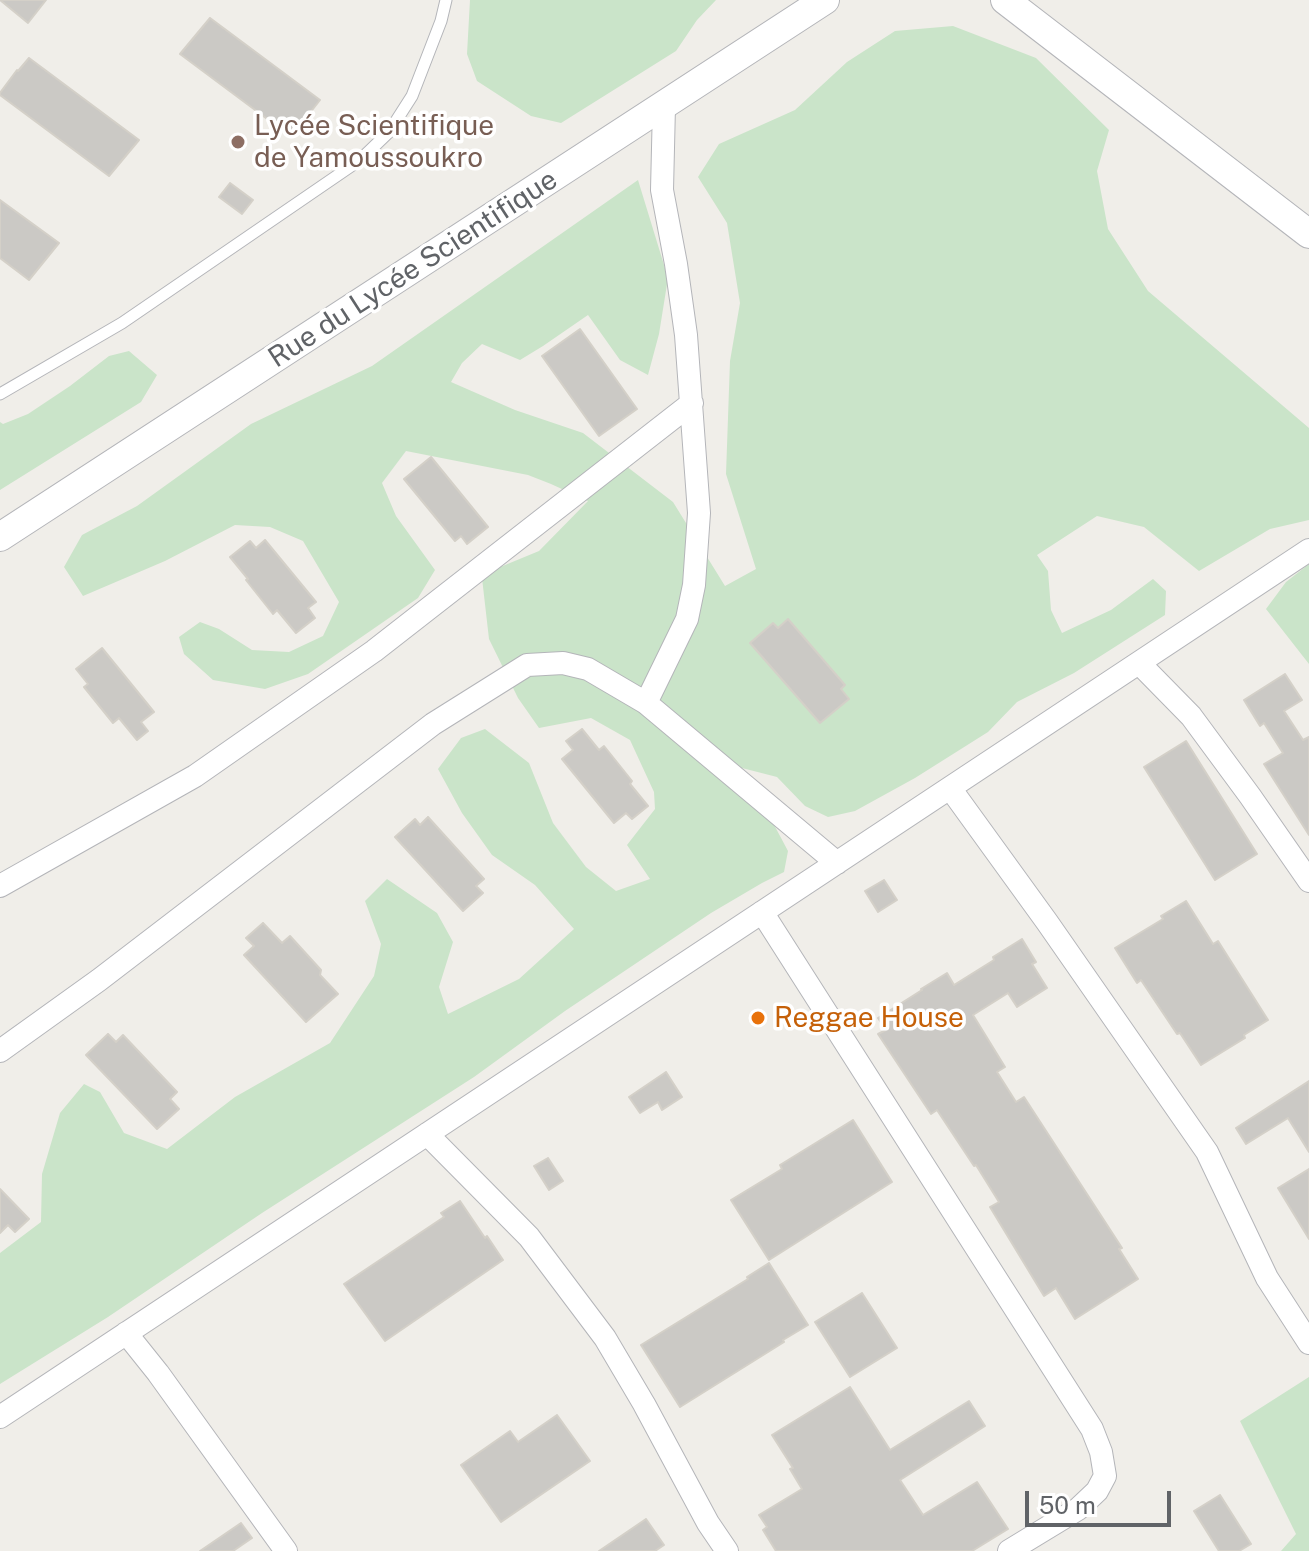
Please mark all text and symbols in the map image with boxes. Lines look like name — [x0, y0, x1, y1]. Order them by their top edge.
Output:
place label: Lycée Scientifique de Yamoussoukro — [254, 109, 494, 175]
marker: Lycée Scientifique de Yamoussoukro — [229, 133, 247, 151]
street label: Rue du Lycée Scientifique — [262, 163, 564, 375]
place label: Reggae House — [774, 1001, 964, 1035]
marker: Reggae House — [749, 1009, 767, 1027]
scale bar — [1029, 1475, 1175, 1525]
text: 50 m — [1039, 1491, 1096, 1519]

